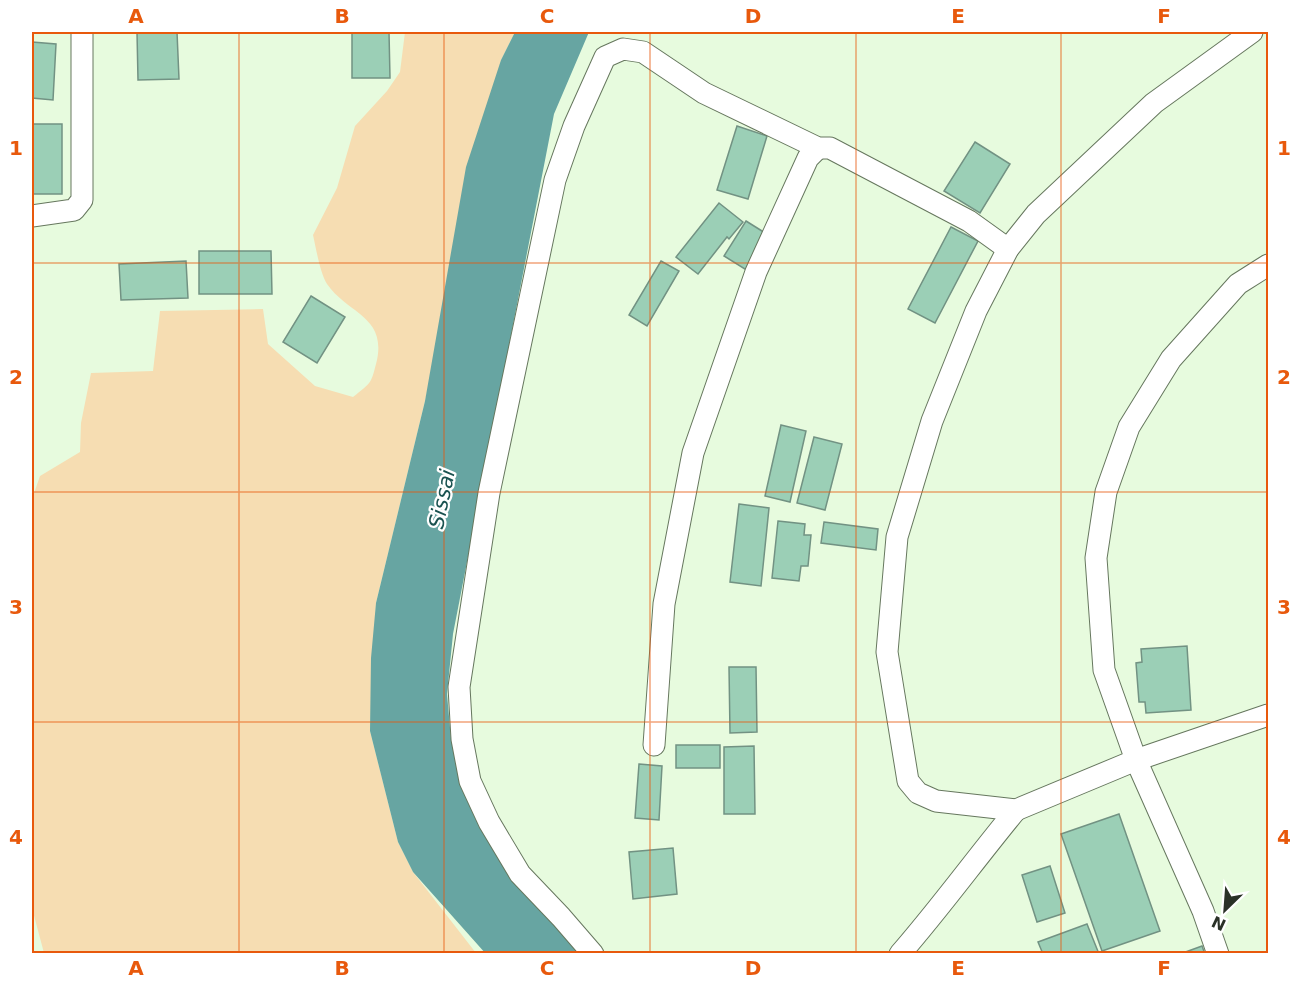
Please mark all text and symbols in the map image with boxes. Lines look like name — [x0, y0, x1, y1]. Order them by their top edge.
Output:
text: A — [128, 4, 144, 28]
text: B — [334, 4, 350, 28]
text: C — [540, 4, 554, 28]
text: D — [745, 4, 761, 28]
text: E — [951, 4, 965, 28]
text: F — [1157, 4, 1171, 28]
text: 1 — [9, 136, 23, 160]
text: 1 — [1277, 136, 1291, 160]
text: 2 — [9, 365, 23, 389]
text: 2 — [1277, 365, 1291, 389]
water label: Sissai — [424, 467, 460, 531]
text: 3 — [9, 595, 23, 619]
text: 3 — [1277, 595, 1291, 619]
text: 4 — [9, 825, 23, 849]
text: 4 — [1277, 825, 1291, 849]
north arrow — [1195, 880, 1255, 940]
text: N — [1209, 912, 1229, 935]
text: A — [128, 956, 144, 980]
text: B — [334, 956, 350, 980]
text: C — [540, 956, 554, 980]
text: D — [745, 956, 761, 980]
text: E — [951, 956, 965, 980]
text: F — [1157, 956, 1171, 980]

